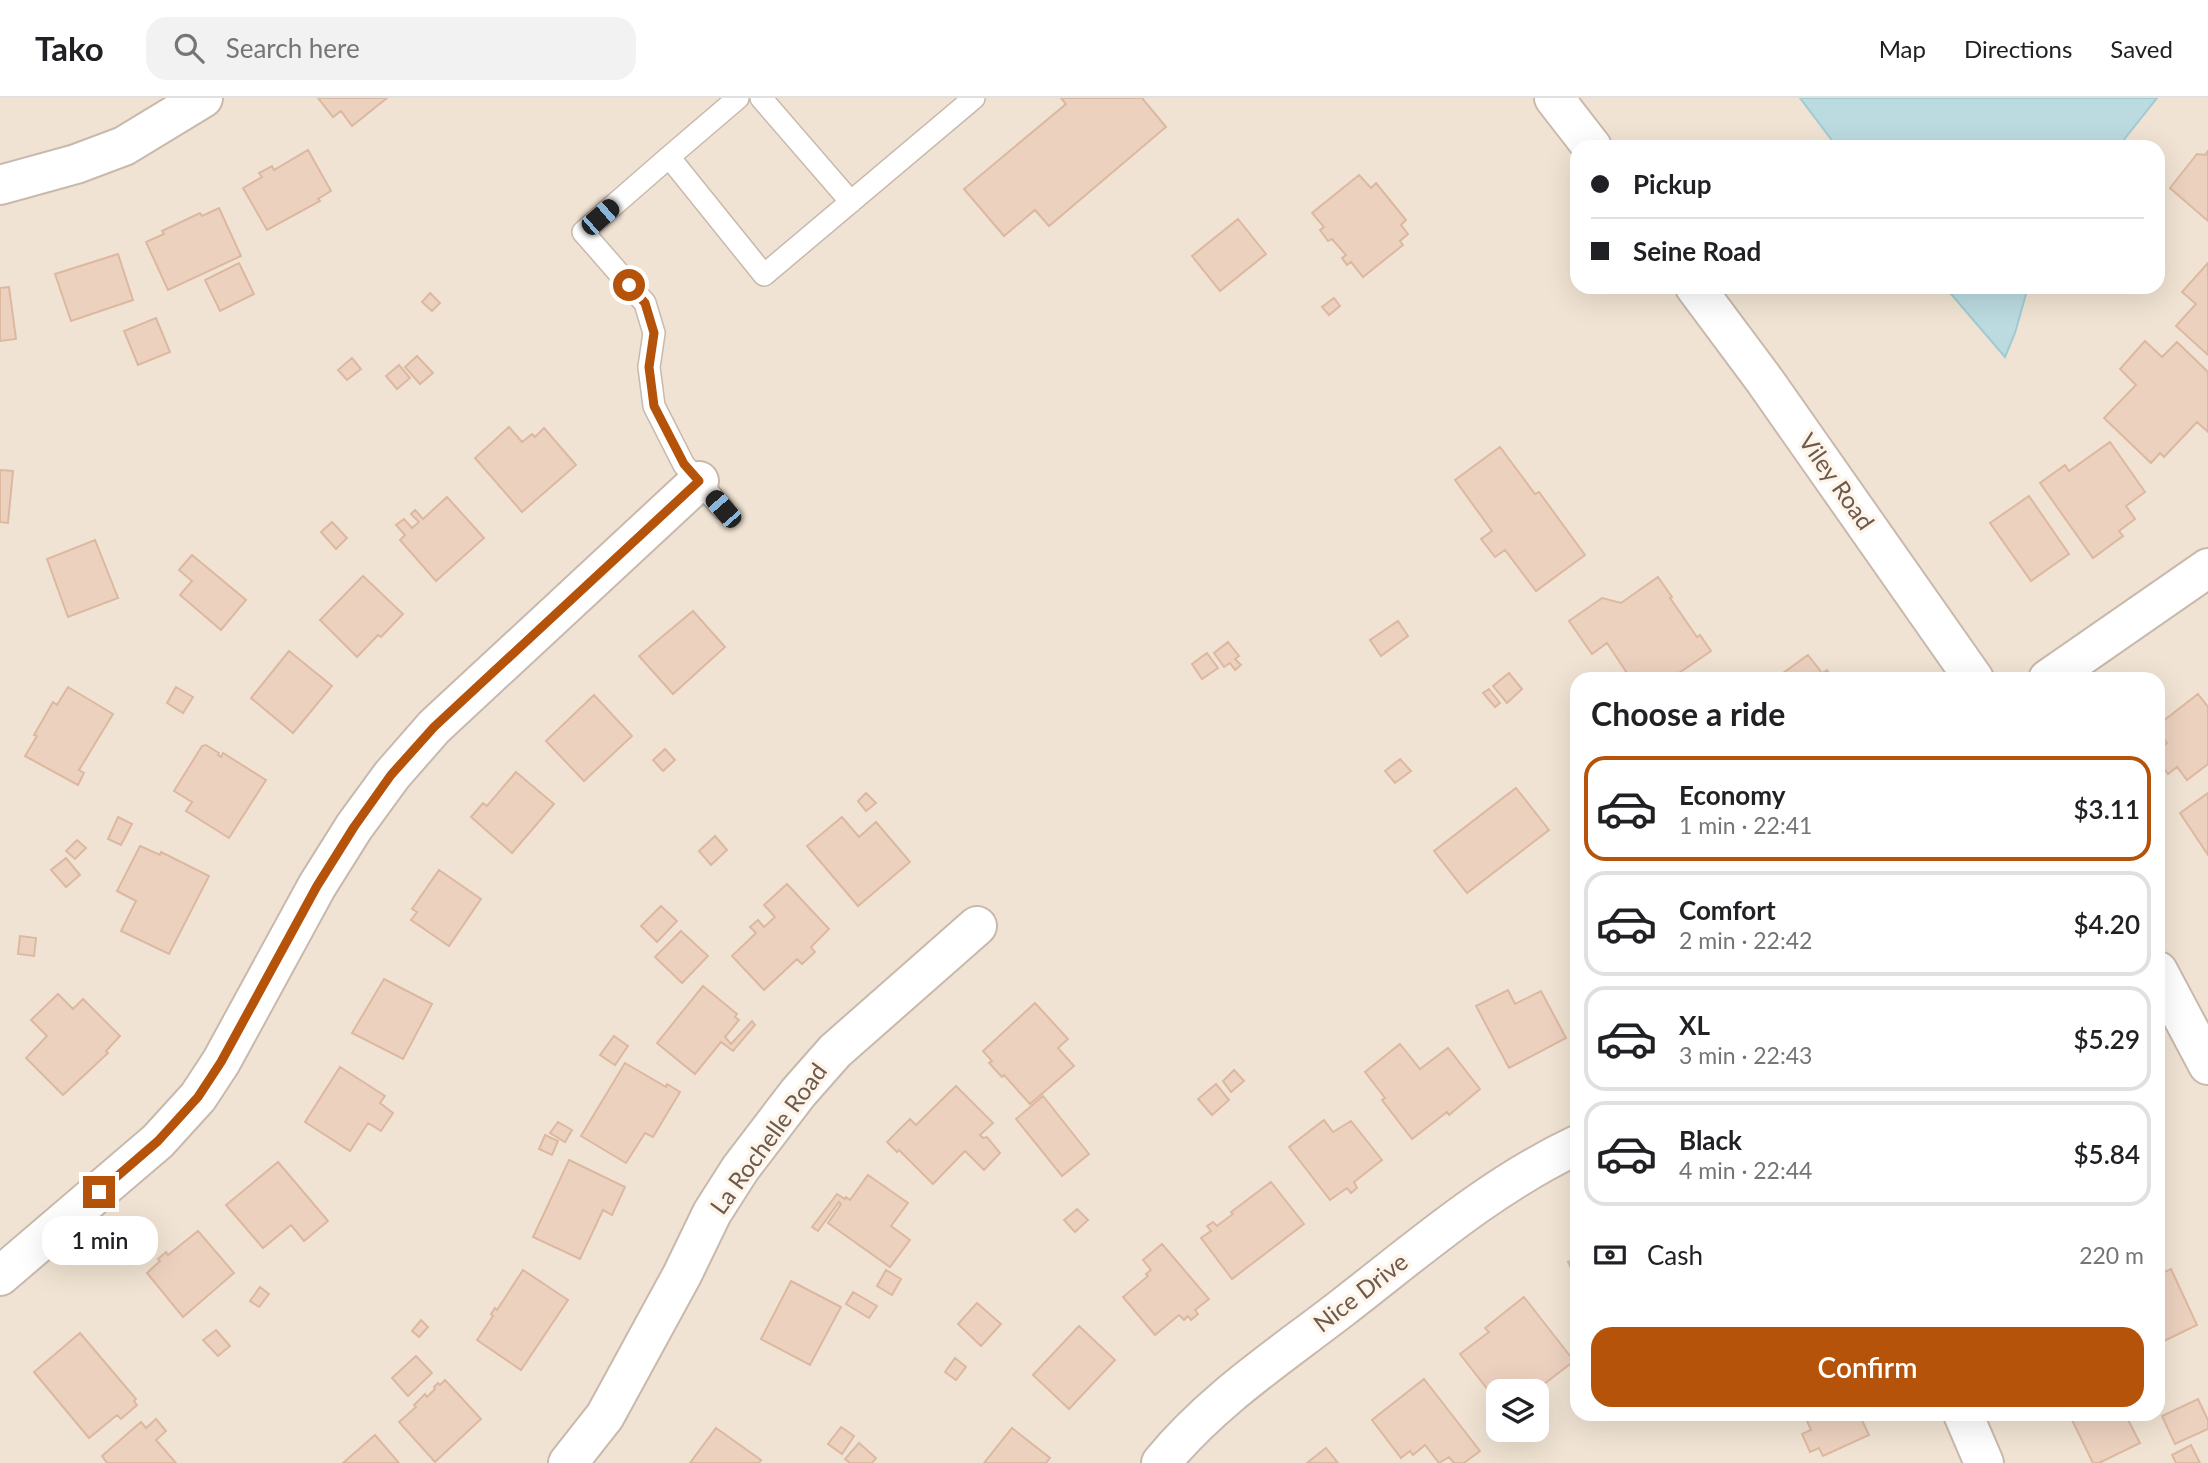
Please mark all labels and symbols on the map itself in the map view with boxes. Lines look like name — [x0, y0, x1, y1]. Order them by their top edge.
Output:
car — [578, 195, 623, 239]
route start — [613, 269, 645, 301]
street label: Viley Road — [1793, 427, 1881, 535]
car — [702, 486, 745, 532]
street label: La Rochelle Road — [703, 1057, 832, 1219]
route end — [83, 1176, 115, 1208]
callout: 1 min — [41, 1216, 157, 1266]
street label: Nice Drive — [1307, 1246, 1413, 1337]

